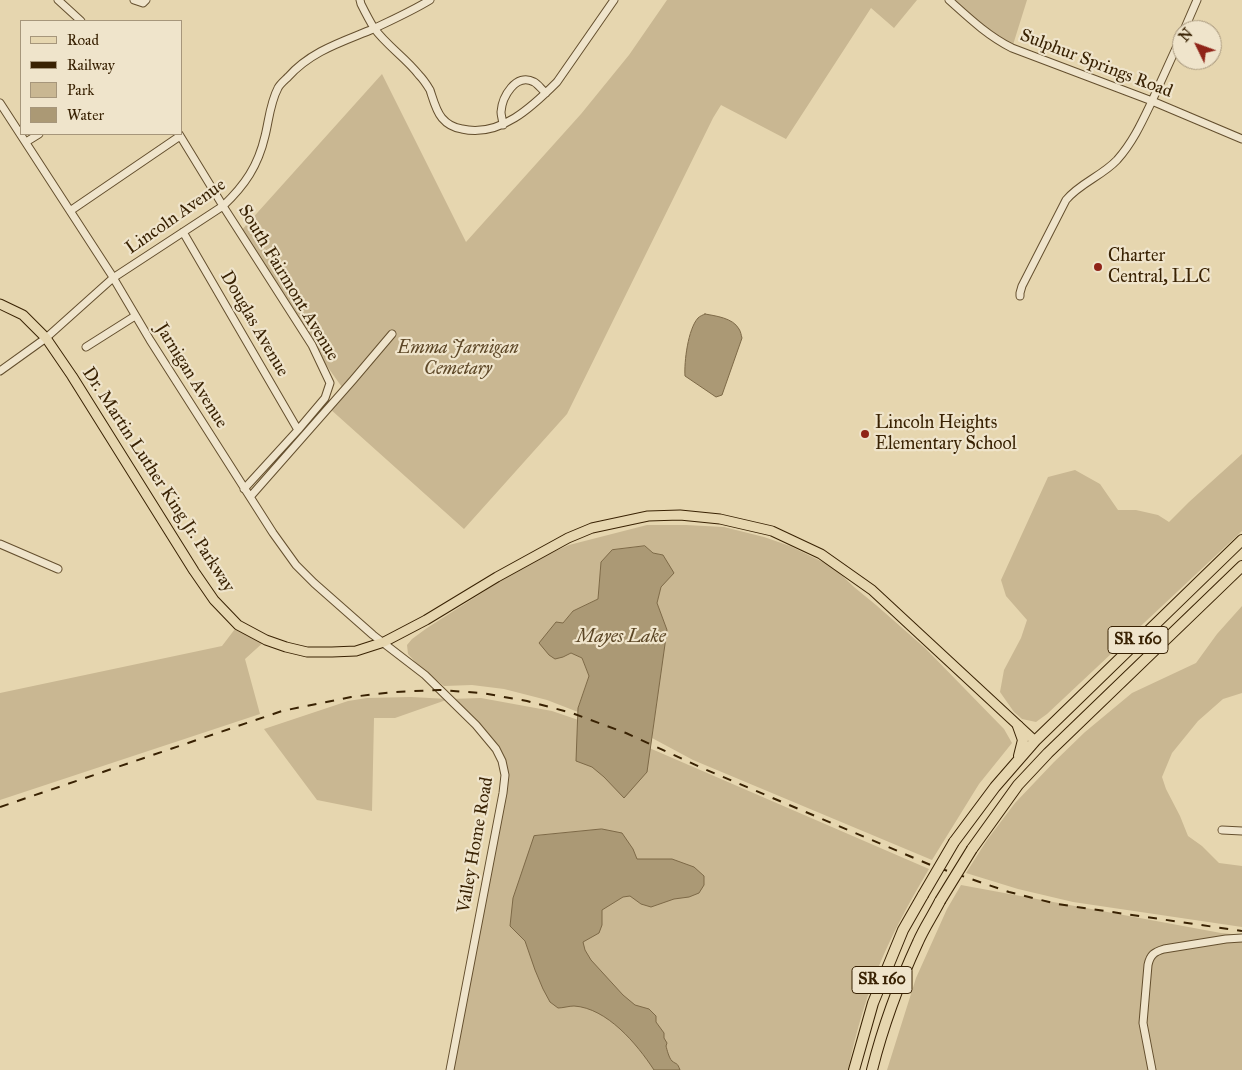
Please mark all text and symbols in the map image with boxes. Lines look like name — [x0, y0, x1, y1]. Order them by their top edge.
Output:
legend — [20, 20, 182, 135]
north arrow — [1172, 20, 1222, 70]
street label: Sulphur Springs Road — [1017, 25, 1175, 103]
text: N — [1176, 25, 1197, 45]
text: Road — [67, 31, 99, 49]
text: Railway — [67, 56, 115, 74]
text: Park — [67, 81, 94, 99]
text: Water — [67, 106, 104, 124]
street label: Lincoln Avenue — [122, 175, 230, 259]
street label: South Fairmont Avenue — [233, 201, 343, 365]
place label: Charter Central, LLC — [1108, 246, 1211, 288]
marker: Charter Central, LLC — [1092, 261, 1104, 273]
street label: Douglas Avenue — [215, 267, 293, 381]
street label: Jarnigan Avenue — [150, 320, 232, 432]
park label: Emma Jarnigan Cemetary — [397, 338, 519, 380]
street label: Dr. Martin Luther King Jr. Parkway — [77, 363, 239, 597]
place label: Lincoln Heights Elementary School — [875, 413, 1017, 456]
marker: Lincoln Heights Elementary School — [859, 428, 871, 440]
water label: Mayes Lake — [576, 626, 666, 648]
road number: SR 160 — [1108, 626, 1168, 654]
street label: Valley Home Road — [453, 775, 499, 915]
road number: SR 160 — [852, 966, 912, 994]

